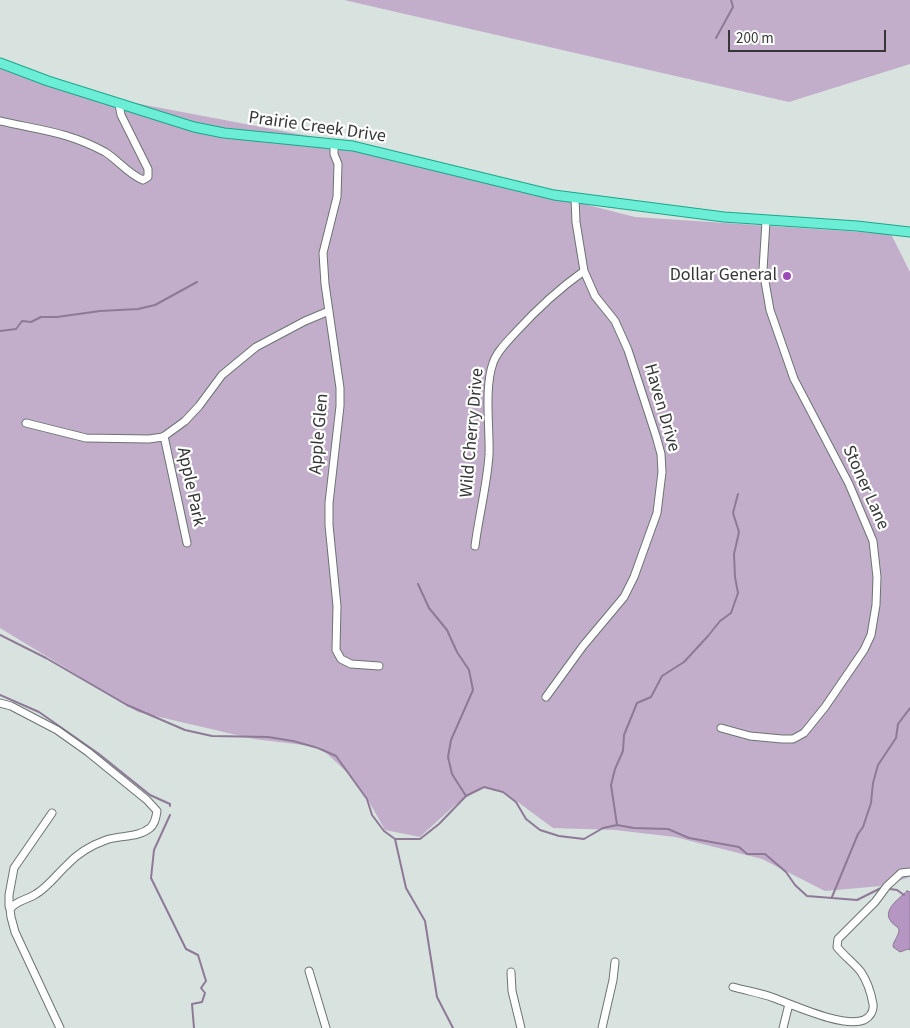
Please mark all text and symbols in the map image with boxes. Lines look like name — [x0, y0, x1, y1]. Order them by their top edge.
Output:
scale bar — [730, 20, 888, 52]
text: 200 m — [736, 28, 774, 49]
street label: Prairie Creek Drive — [247, 108, 387, 148]
place label: Dollar General — [670, 265, 777, 287]
marker: Dollar General — [781, 270, 793, 282]
street label: Haven Drive — [638, 362, 684, 454]
street label: Wild Cherry Drive — [457, 367, 489, 499]
street label: Apple Glen — [306, 393, 334, 475]
street label: Stoner Lane — [837, 443, 893, 533]
street label: Apple Park — [171, 445, 209, 529]

